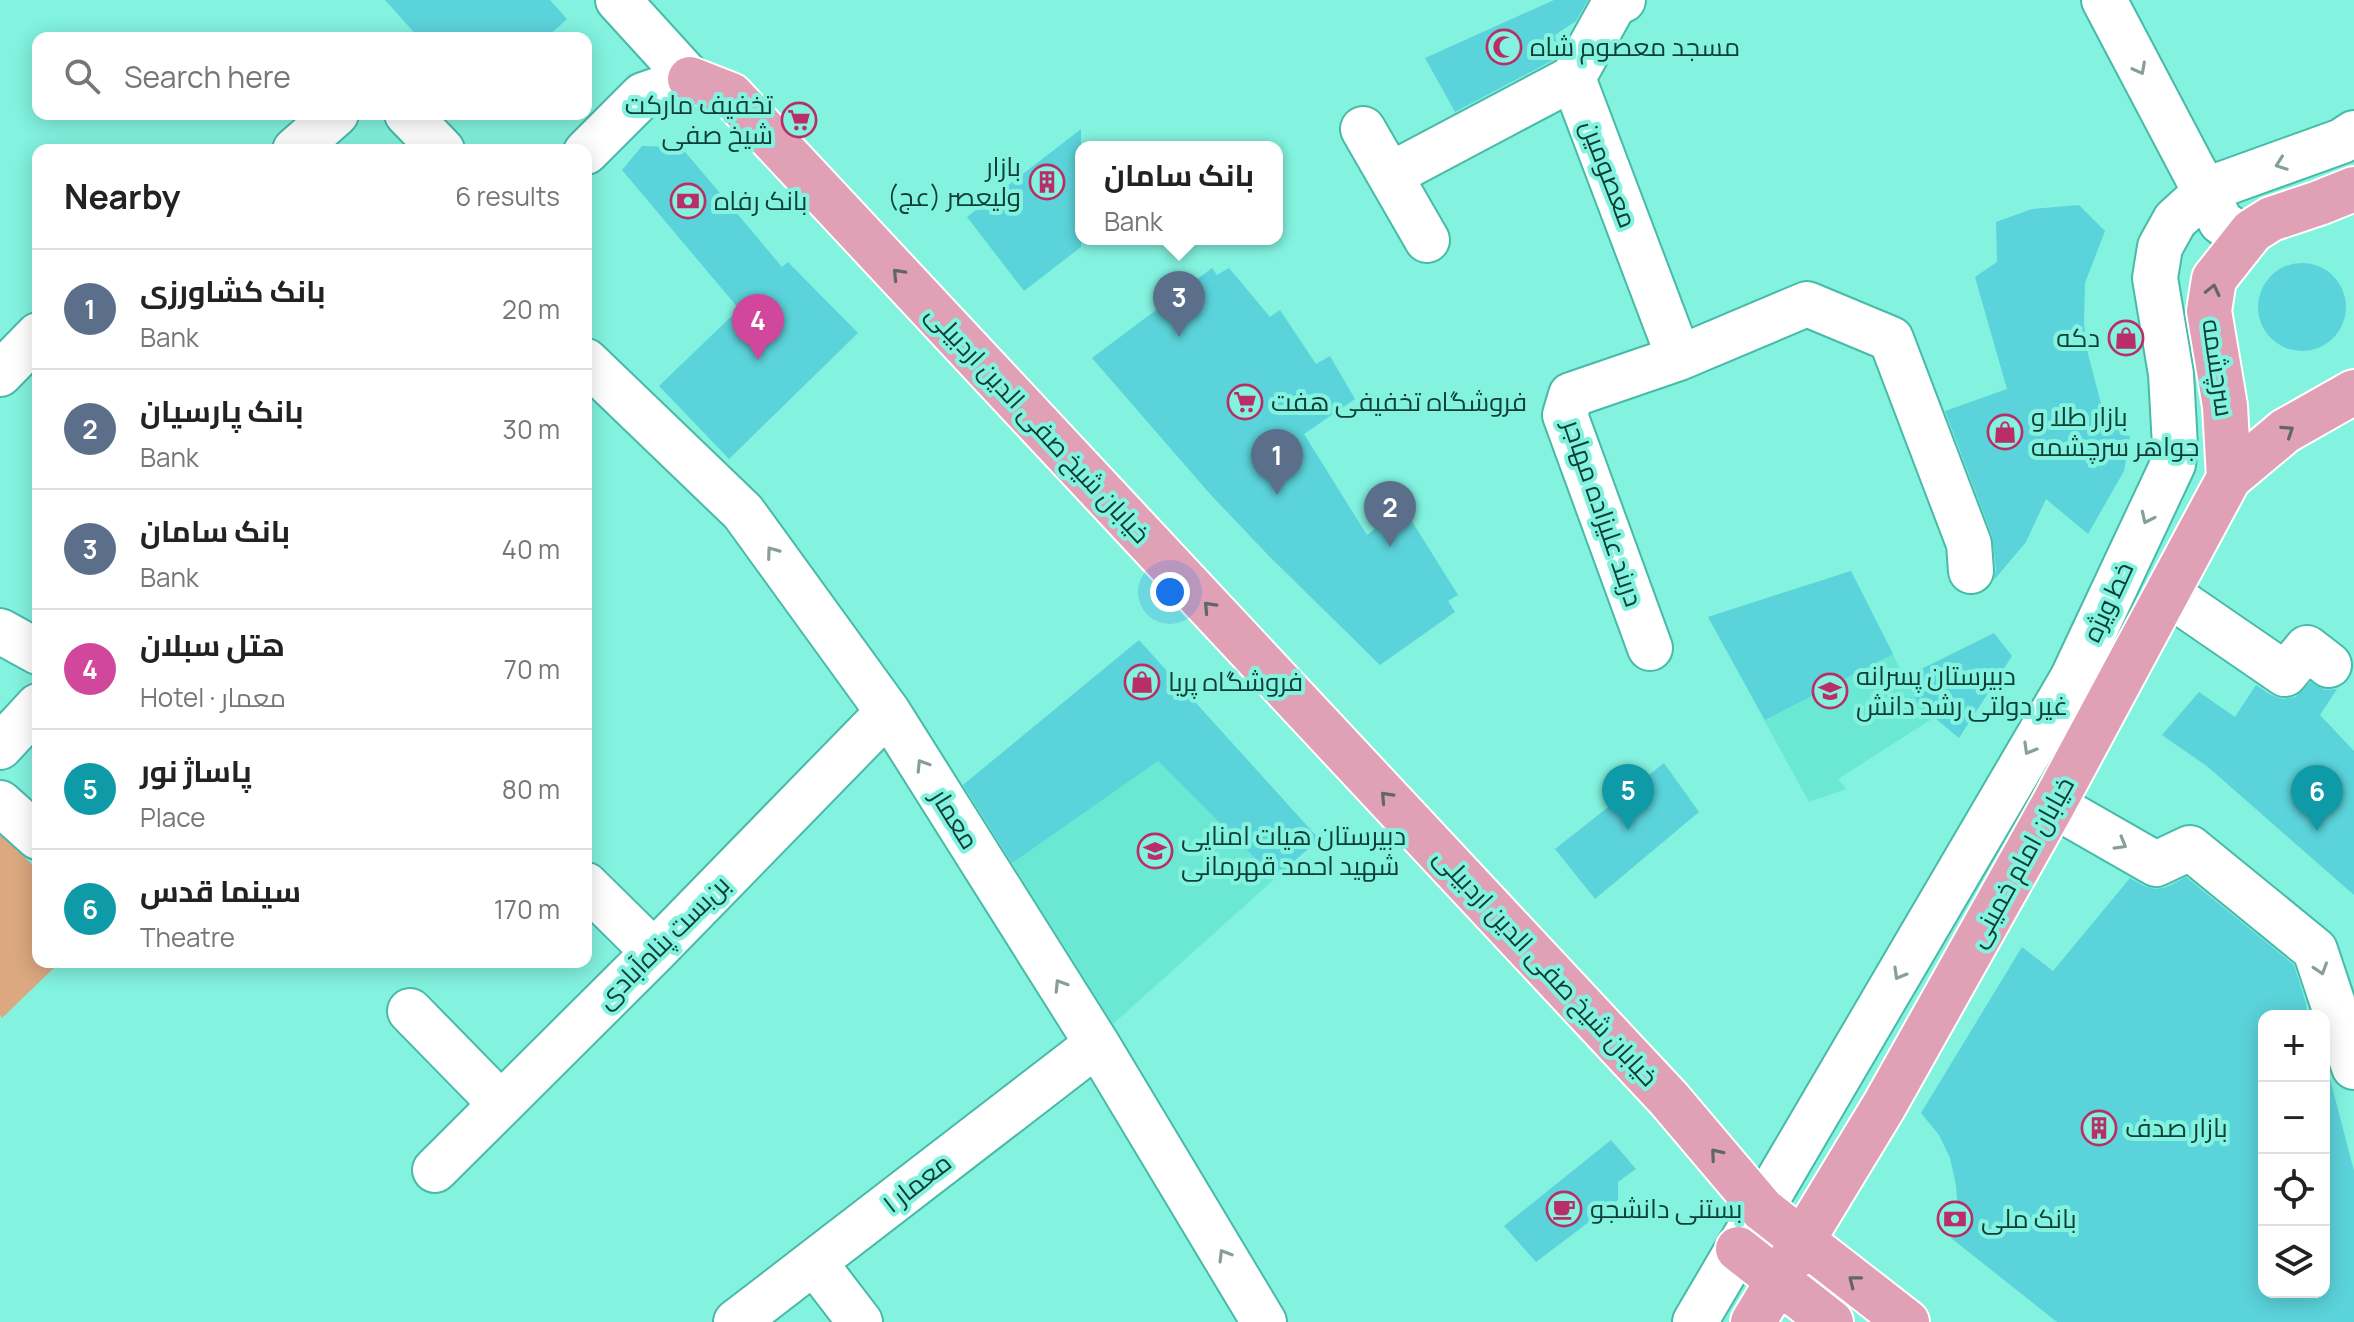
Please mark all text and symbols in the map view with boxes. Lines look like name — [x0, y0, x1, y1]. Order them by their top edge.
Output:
mosque icon: مسجد معصوم شاه — [1485, 28, 1523, 66]
place label: مسجد معصوم شاه — [1530, 28, 1740, 65]
search box — [32, 32, 592, 120]
icon: search — [60, 54, 104, 98]
text: Search here — [124, 56, 291, 97]
one-way arrow — [2131, 61, 2146, 75]
place label: تخفیف مارکت شیخ صفی — [625, 86, 773, 152]
supermarket icon: تخفیف مارکت شیخ صفی — [780, 101, 818, 139]
street label: معصومین — [1573, 114, 1647, 233]
popup — [1075, 141, 1283, 245]
place label: بازار ولیعصر (عج) — [887, 148, 1021, 214]
text: بانک سامان — [1104, 154, 1254, 195]
one-way arrow — [2275, 154, 2289, 170]
building icon: بازار ولیعصر (عج) — [1028, 163, 1066, 201]
text: Nearby — [64, 173, 180, 219]
text: 6 results — [455, 178, 560, 214]
bank icon: بانک رفاه — [669, 182, 707, 220]
place label: بانک رفاه — [714, 182, 807, 218]
text: Bank — [1104, 203, 1163, 239]
one-way arrow — [893, 268, 907, 283]
text: بانک کشاورزی — [140, 270, 326, 311]
pin: 3 — [1153, 271, 1205, 337]
one-way arrow — [2204, 284, 2221, 298]
text: 1 — [84, 291, 96, 327]
text: 20 m — [502, 291, 560, 327]
pin: 4 — [732, 294, 784, 360]
street label: خیابان شیخ صفی الدین اردبیلی — [918, 296, 1159, 550]
street label: سرچشمه — [2194, 317, 2244, 419]
text: Bank — [140, 319, 199, 355]
place label: دکه — [2056, 319, 2100, 355]
shop icon: دکه — [2107, 319, 2145, 357]
supermarket icon: فروشگاه تخفیفی هفت — [1226, 383, 1264, 421]
place label: فروشگاه تخفیفی هفت — [1271, 383, 1527, 419]
text: بانک پارسیان — [140, 390, 304, 431]
place label: بازار طلا و جواهر سرچشمه — [2031, 398, 2199, 464]
text: 2 — [82, 411, 98, 447]
text: 30 m — [503, 411, 560, 447]
street label: دربند علیزاده مهاجر — [1554, 412, 1653, 611]
shop icon: بازار طلا و جواهر سرچشمه — [1986, 413, 2024, 451]
one-way arrow — [2280, 425, 2294, 440]
pin: 1 — [1251, 429, 1303, 495]
text: Bank — [140, 439, 199, 475]
pin: 2 — [1364, 481, 1416, 547]
text: بانک سامان — [140, 510, 290, 551]
one-way arrow — [2141, 510, 2157, 524]
text: 3 — [82, 531, 98, 567]
text: 40 m — [502, 531, 560, 567]
one-way arrow — [767, 547, 782, 561]
street label: خط ویژه — [2073, 556, 2141, 647]
text: Bank — [140, 559, 199, 595]
your location — [1150, 572, 1190, 612]
one-way arrow — [1203, 602, 1218, 616]
text: هتل سبلان — [140, 624, 285, 665]
text: 4 — [82, 651, 98, 687]
text: 70 m — [504, 651, 560, 687]
place label: دبیرستان پسرانه غیر دولتی رشد دانش — [1856, 657, 2068, 723]
shop icon: فروشگاه پریا — [1123, 663, 1161, 701]
place label: فروشگاه پریا — [1168, 663, 1303, 699]
school or university icon: دبیرستان پسرانه غیر دولتی رشد دانش — [1811, 672, 1849, 710]
text: Hotel · معمار — [140, 679, 286, 715]
one-way arrow — [2023, 740, 2039, 755]
text: پاساژ نور — [140, 750, 252, 791]
one-way arrow — [916, 759, 931, 774]
pin: 5 — [1602, 764, 1654, 830]
pin: 6 — [2291, 765, 2343, 831]
street label: خیابان امام خمینی — [1958, 770, 2083, 954]
text: 5 — [82, 771, 98, 807]
text: 80 m — [502, 771, 560, 807]
street label: معمار — [922, 780, 988, 856]
one-way arrow — [1381, 792, 1396, 806]
text: Place — [140, 799, 205, 835]
place label: دبیرستان هیات امنایی شهید احمد قهرمانی — [1181, 817, 1406, 883]
school or university icon: دبیرستان هیات امنایی شهید احمد قهرمانی — [1136, 832, 1174, 870]
one-way arrow — [2112, 834, 2127, 850]
street label: خیابان شیخ صفی الدین اردبیلی — [1426, 839, 1667, 1093]
street label: بن‌بست پناه‌آبادی — [587, 866, 737, 1016]
text: سینما قدس — [140, 870, 301, 911]
text: 6 — [82, 891, 98, 927]
text: 170 m — [494, 891, 560, 927]
text: Theatre — [140, 919, 235, 955]
one-way arrow — [2312, 961, 2328, 975]
one-way arrow — [1893, 965, 1909, 980]
one-way arrow — [1055, 979, 1070, 994]
map controls — [2258, 1010, 2330, 1298]
button: + — [2258, 1010, 2330, 1082]
button: − — [2258, 1082, 2330, 1154]
building icon: بازار صدف — [2080, 1109, 2118, 1147]
place label: بازار صدف — [2125, 1109, 2228, 1145]
street label: معمار ۱ — [874, 1144, 958, 1221]
one-way arrow — [1711, 1149, 1726, 1164]
button: locate — [2258, 1154, 2330, 1226]
cafe icon: بستنی دانشجو — [1545, 1190, 1583, 1228]
place label: بستنی دانشجو — [1590, 1190, 1742, 1226]
bank icon: بانک ملی — [1936, 1200, 1974, 1238]
place label: بانک ملی — [1981, 1200, 2077, 1236]
button: layers — [2258, 1226, 2330, 1298]
one-way arrow — [1218, 1249, 1234, 1264]
one-way arrow — [1849, 1276, 1863, 1291]

